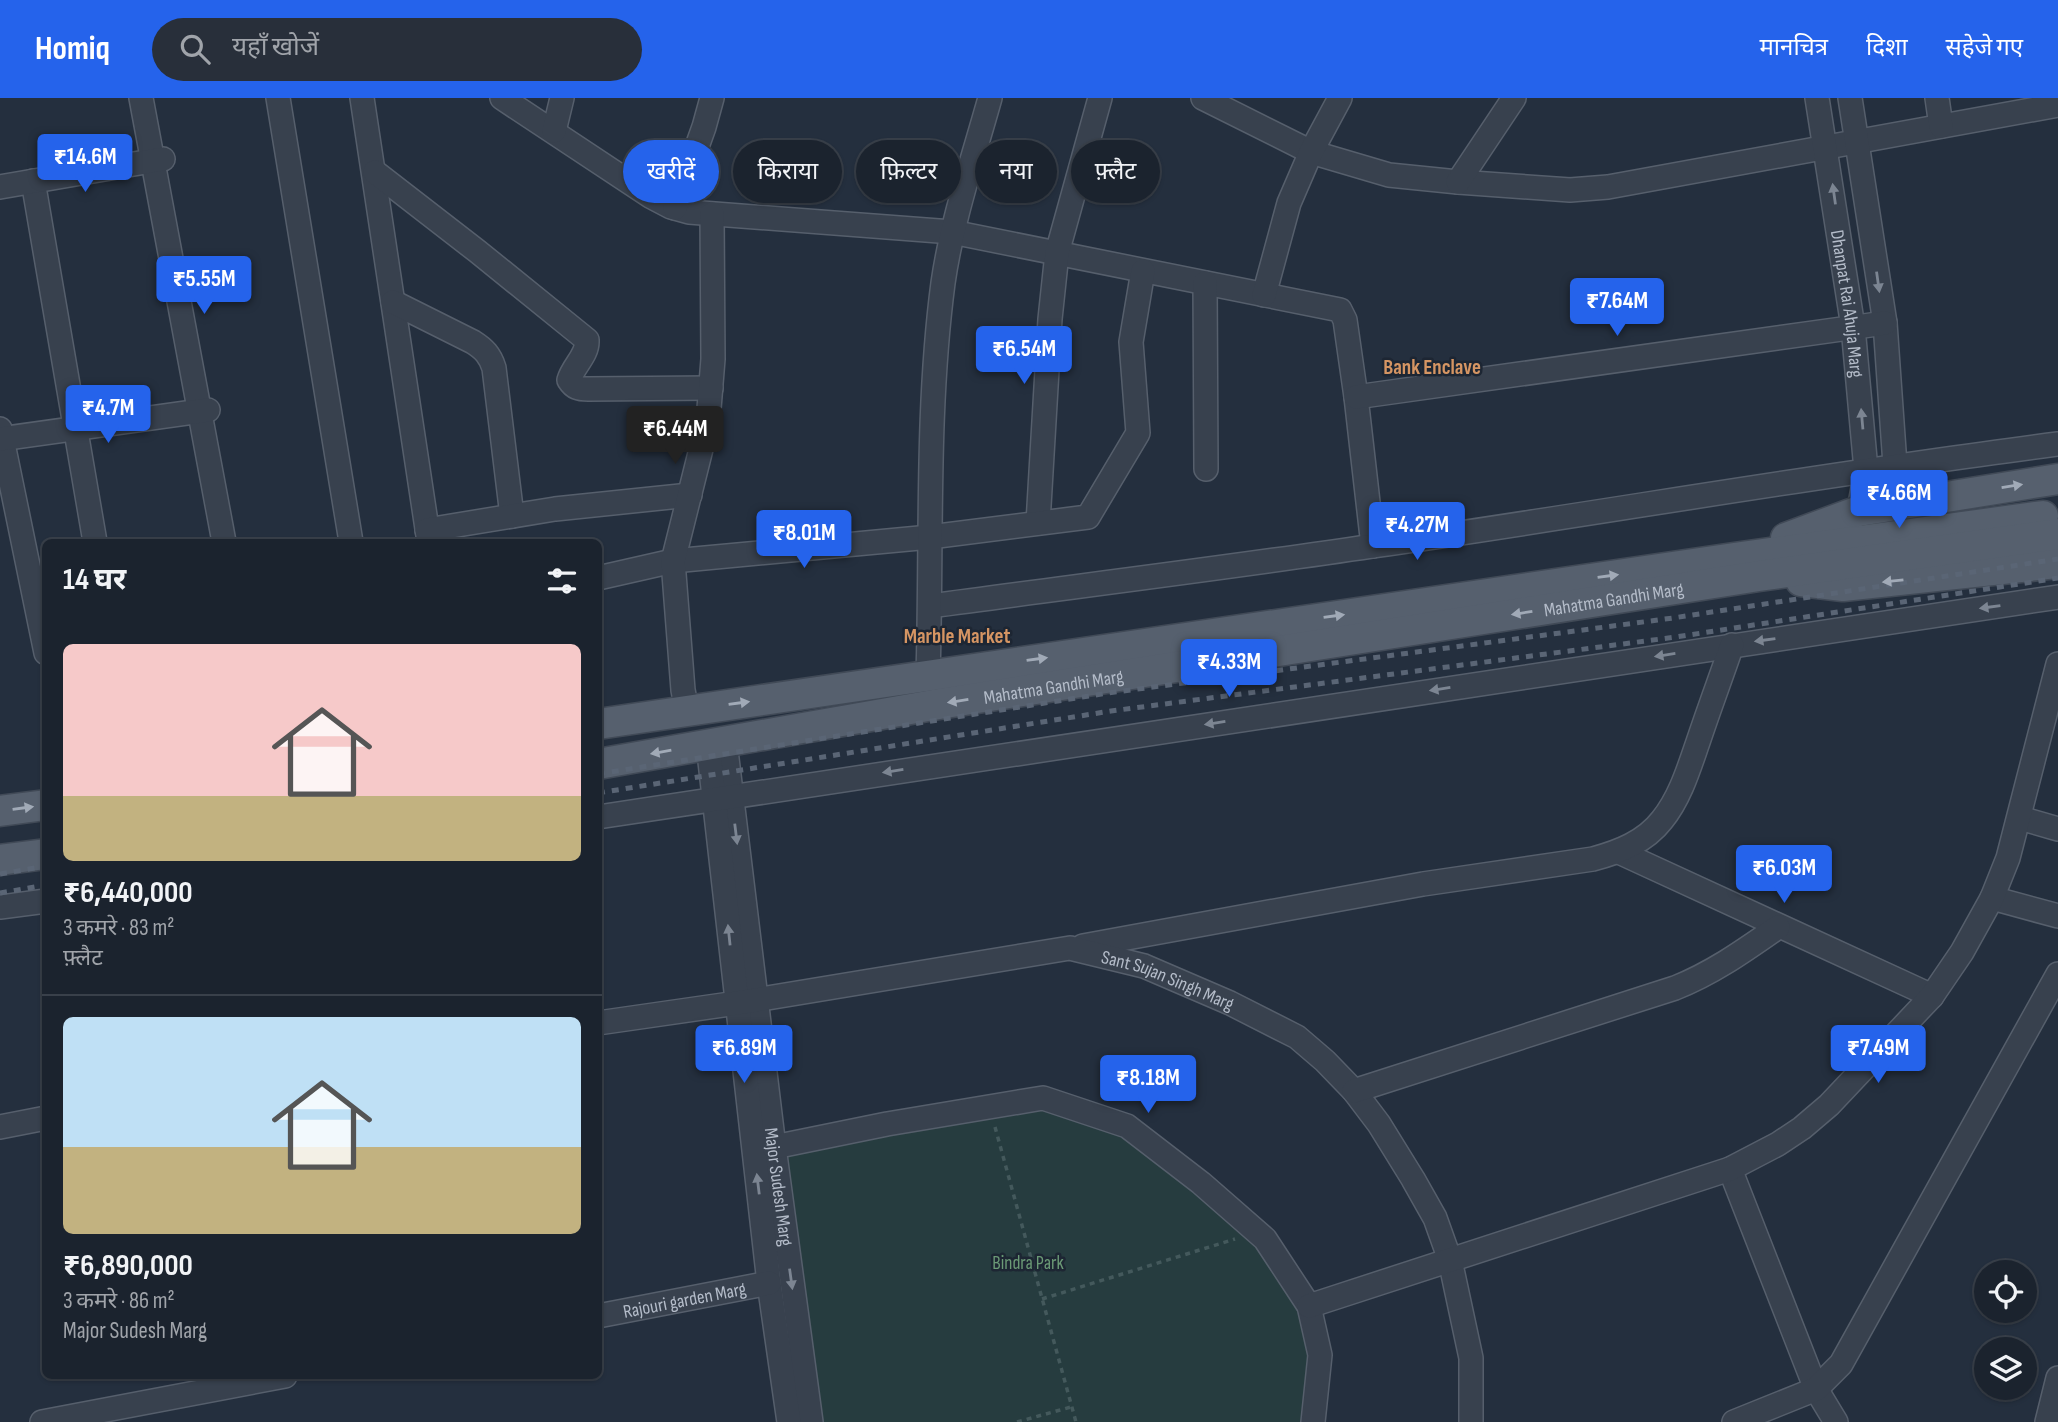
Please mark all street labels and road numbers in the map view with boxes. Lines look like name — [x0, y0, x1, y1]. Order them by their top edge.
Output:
street label: Dhanpat Rai Ahuja Marg — [1825, 228, 1868, 379]
street label: Mahatma Gandhi Marg — [1542, 578, 1686, 622]
street label: Mahatma Gandhi Marg — [982, 665, 1126, 710]
street label: Sant Sujan Singh Marg — [1099, 946, 1237, 1016]
street label: Major Sudesh Marg — [759, 1126, 797, 1248]
street label: Rajouri garden Marg — [621, 1278, 749, 1324]

